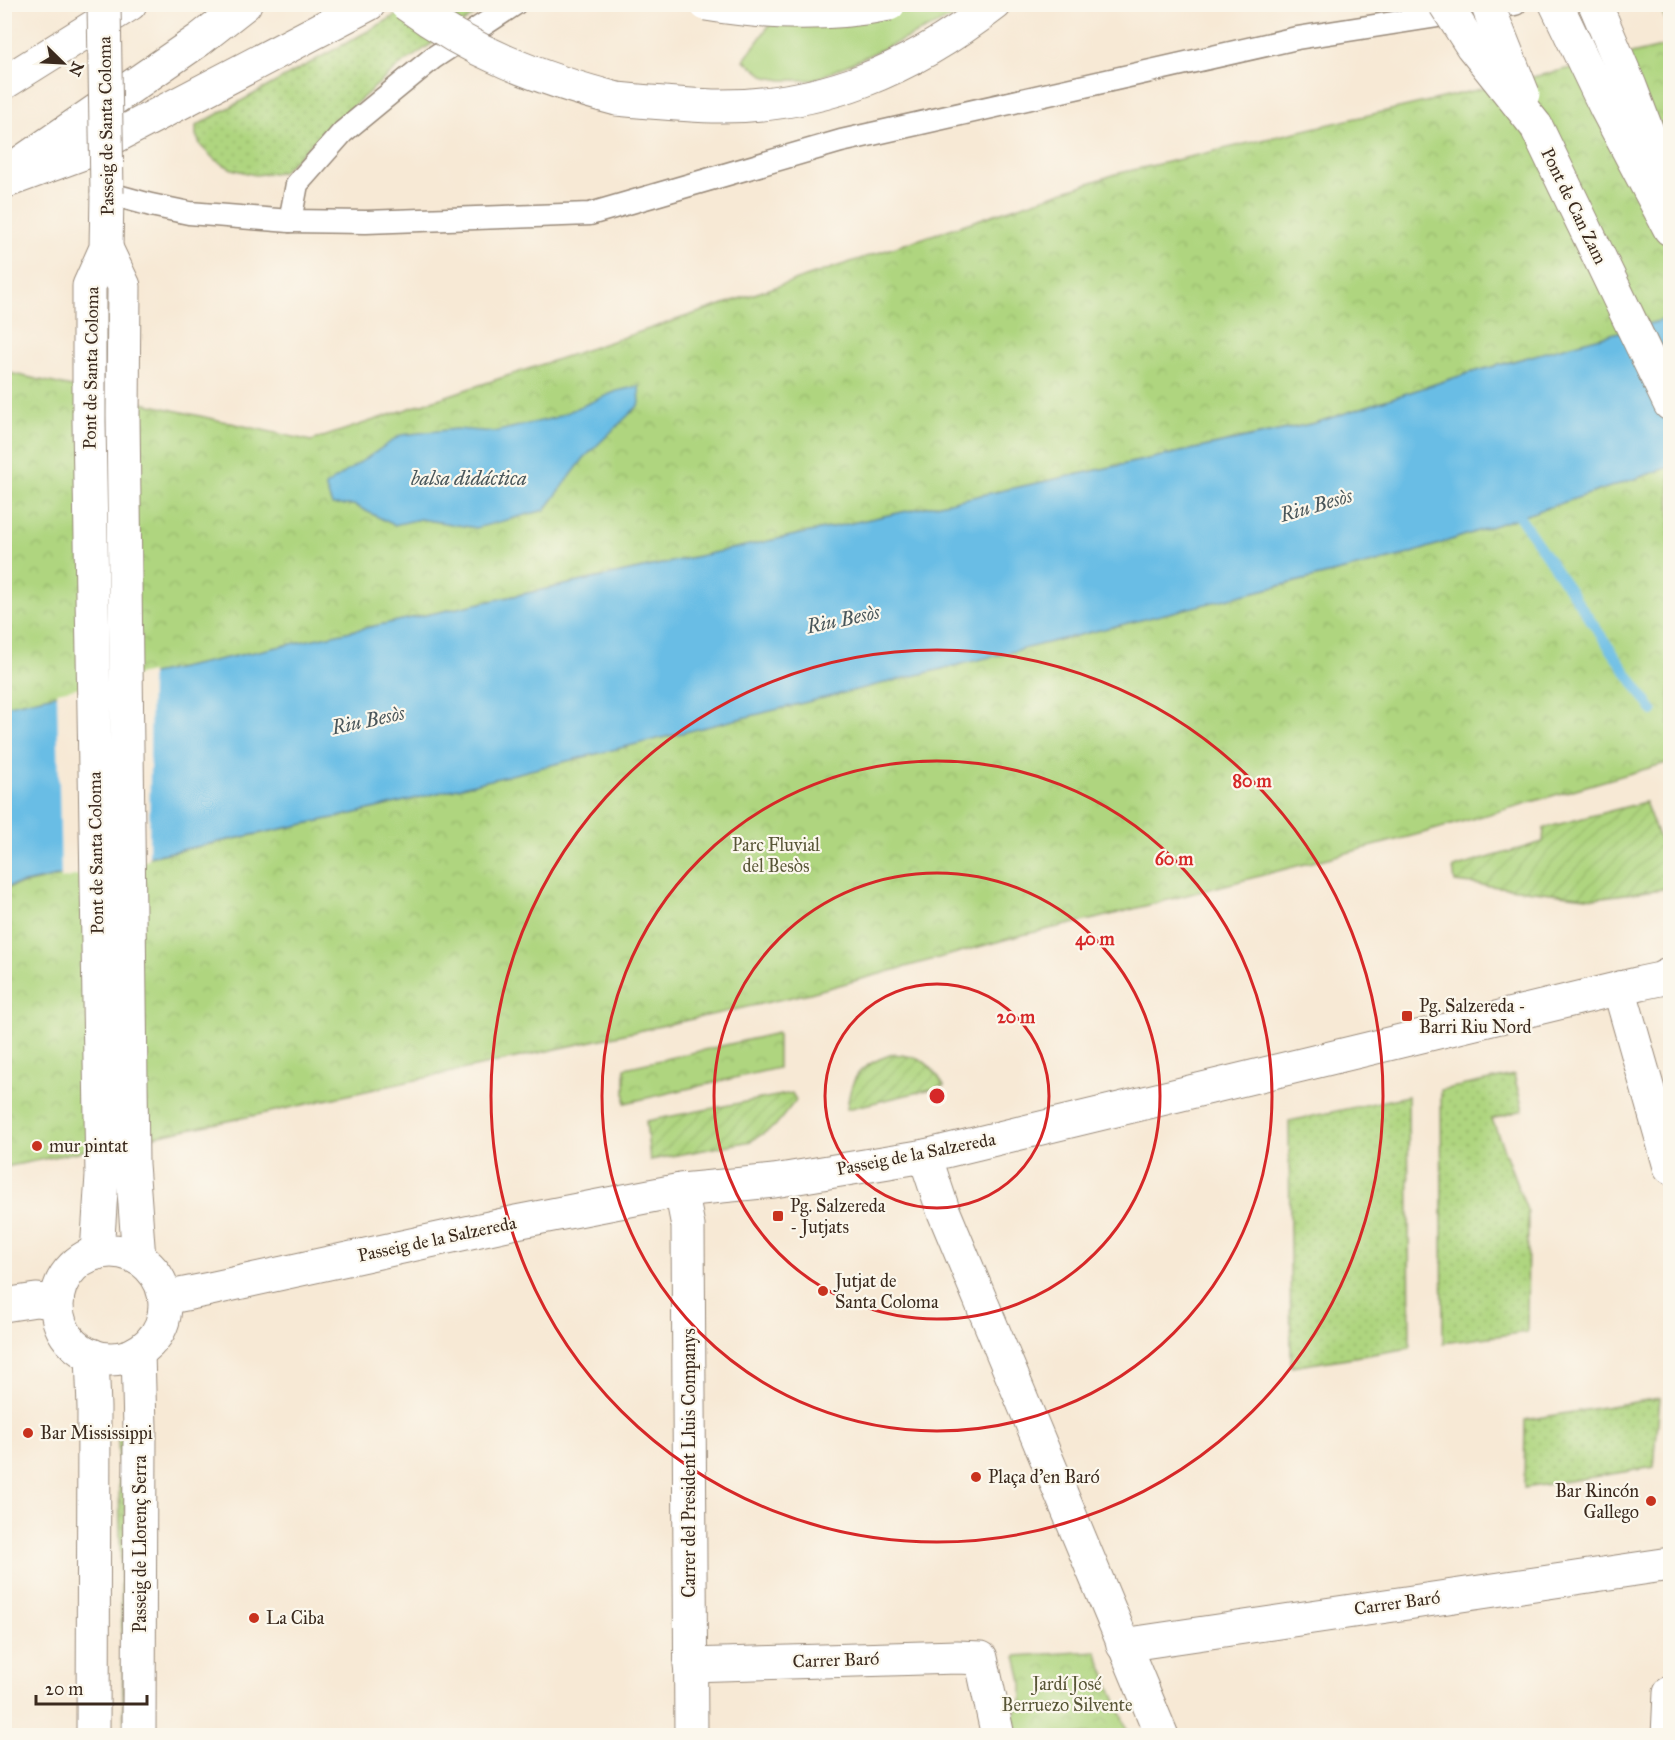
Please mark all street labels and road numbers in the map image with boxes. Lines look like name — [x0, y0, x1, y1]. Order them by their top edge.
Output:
street label: Passeig de Santa Coloma — [93, 36, 120, 216]
street label: Pont de Can Zam — [1536, 144, 1612, 268]
street label: Pont de Santa Coloma — [79, 286, 103, 450]
street label: Pont de Santa Coloma — [84, 771, 108, 935]
street label: Passeig de la Salzereda — [835, 1128, 998, 1181]
street label: Passeig de la Salzereda — [356, 1211, 519, 1268]
street label: Carrer del President Lluis Companys — [678, 1328, 700, 1598]
street label: Passeig de Llorenç Serra — [129, 1455, 152, 1633]
street label: Carrer Baró — [1353, 1586, 1441, 1620]
street label: Carrer Baró — [792, 1647, 880, 1673]

